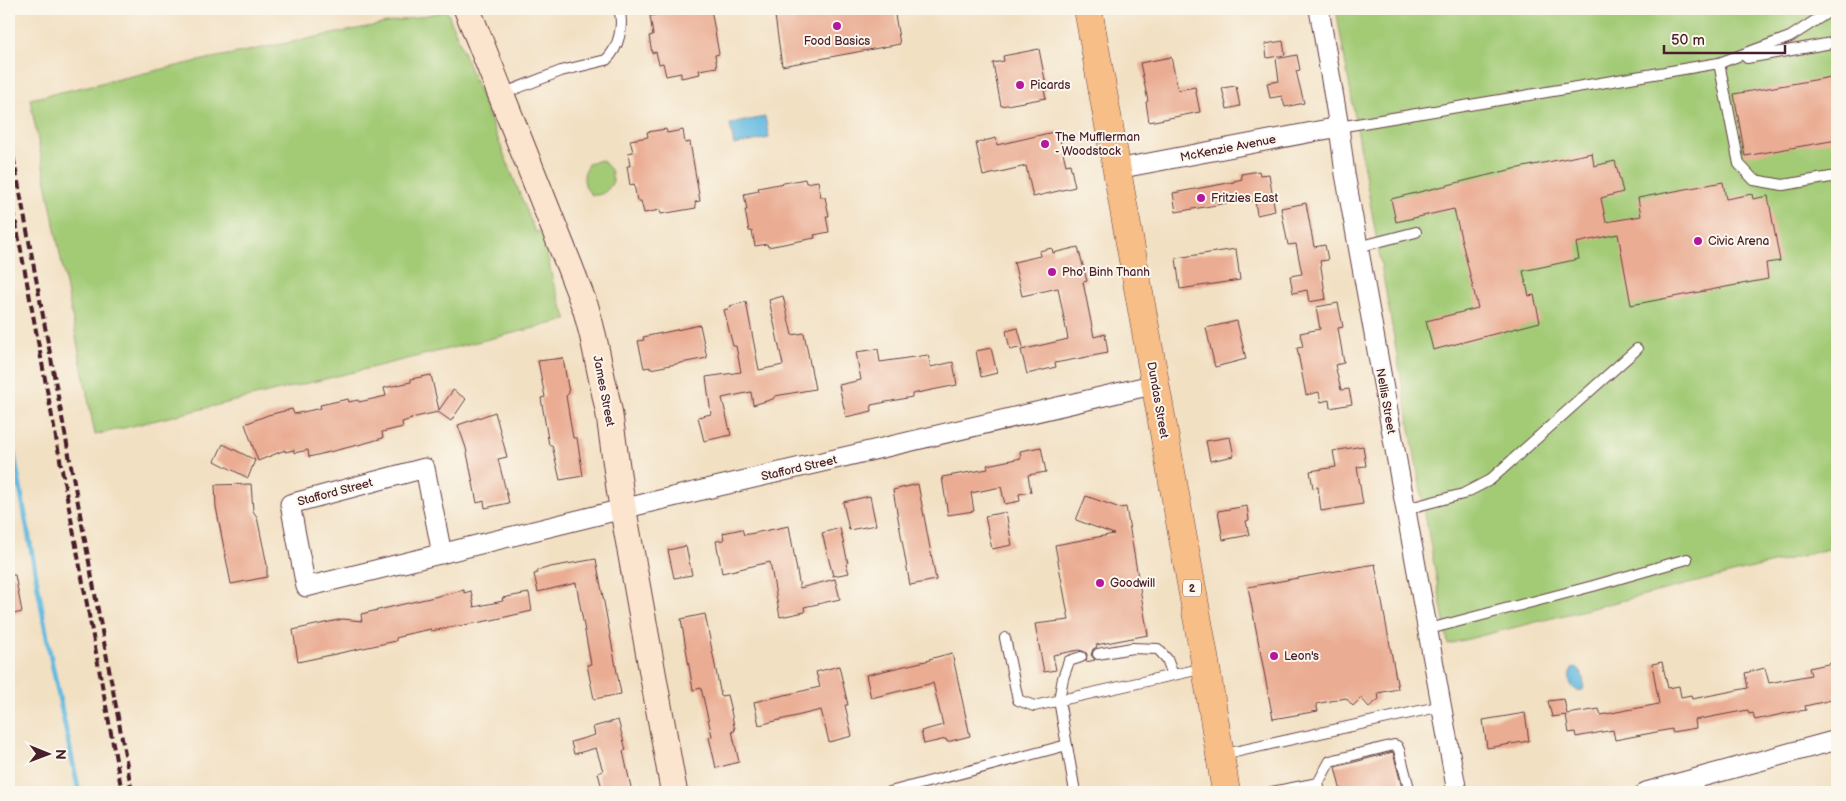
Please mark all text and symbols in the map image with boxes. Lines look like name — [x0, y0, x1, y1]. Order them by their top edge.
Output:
marker: Food Basics — [831, 20, 843, 32]
scale bar — [1664, 22, 1785, 54]
text: 50 m — [1671, 31, 1705, 50]
place label: Food Basics — [804, 34, 870, 49]
place label: Picards — [1030, 78, 1071, 93]
marker: Picards — [1014, 79, 1026, 91]
place label: The Mufflerman - Woodstock — [1055, 130, 1140, 159]
street label: McKenzie Avenue — [1179, 132, 1277, 165]
marker: The Mufflerman - Woodstock — [1039, 138, 1051, 150]
place label: Fritzies East — [1211, 191, 1278, 206]
marker: Fritzies East — [1195, 192, 1207, 204]
place label: Civic Arena — [1708, 234, 1769, 249]
marker: Civic Arena — [1692, 235, 1704, 247]
place label: Pho' Binh Thanh — [1062, 265, 1150, 280]
marker: Pho' Binh Thanh — [1046, 266, 1058, 278]
street label: James Street — [589, 354, 618, 428]
street label: Dundas Street — [1143, 360, 1172, 440]
street label: Nellis Street — [1372, 367, 1399, 435]
street label: Stafford Street — [760, 452, 839, 484]
street label: Stafford Street — [296, 475, 375, 510]
place label: Goodwill — [1110, 576, 1155, 591]
marker: Goodwill — [1094, 577, 1106, 589]
road number: 2 — [1183, 580, 1201, 596]
place label: Leon's — [1284, 649, 1319, 664]
marker: Leon's — [1268, 650, 1280, 662]
north arrow — [22, 728, 72, 778]
text: N — [52, 749, 69, 760]

